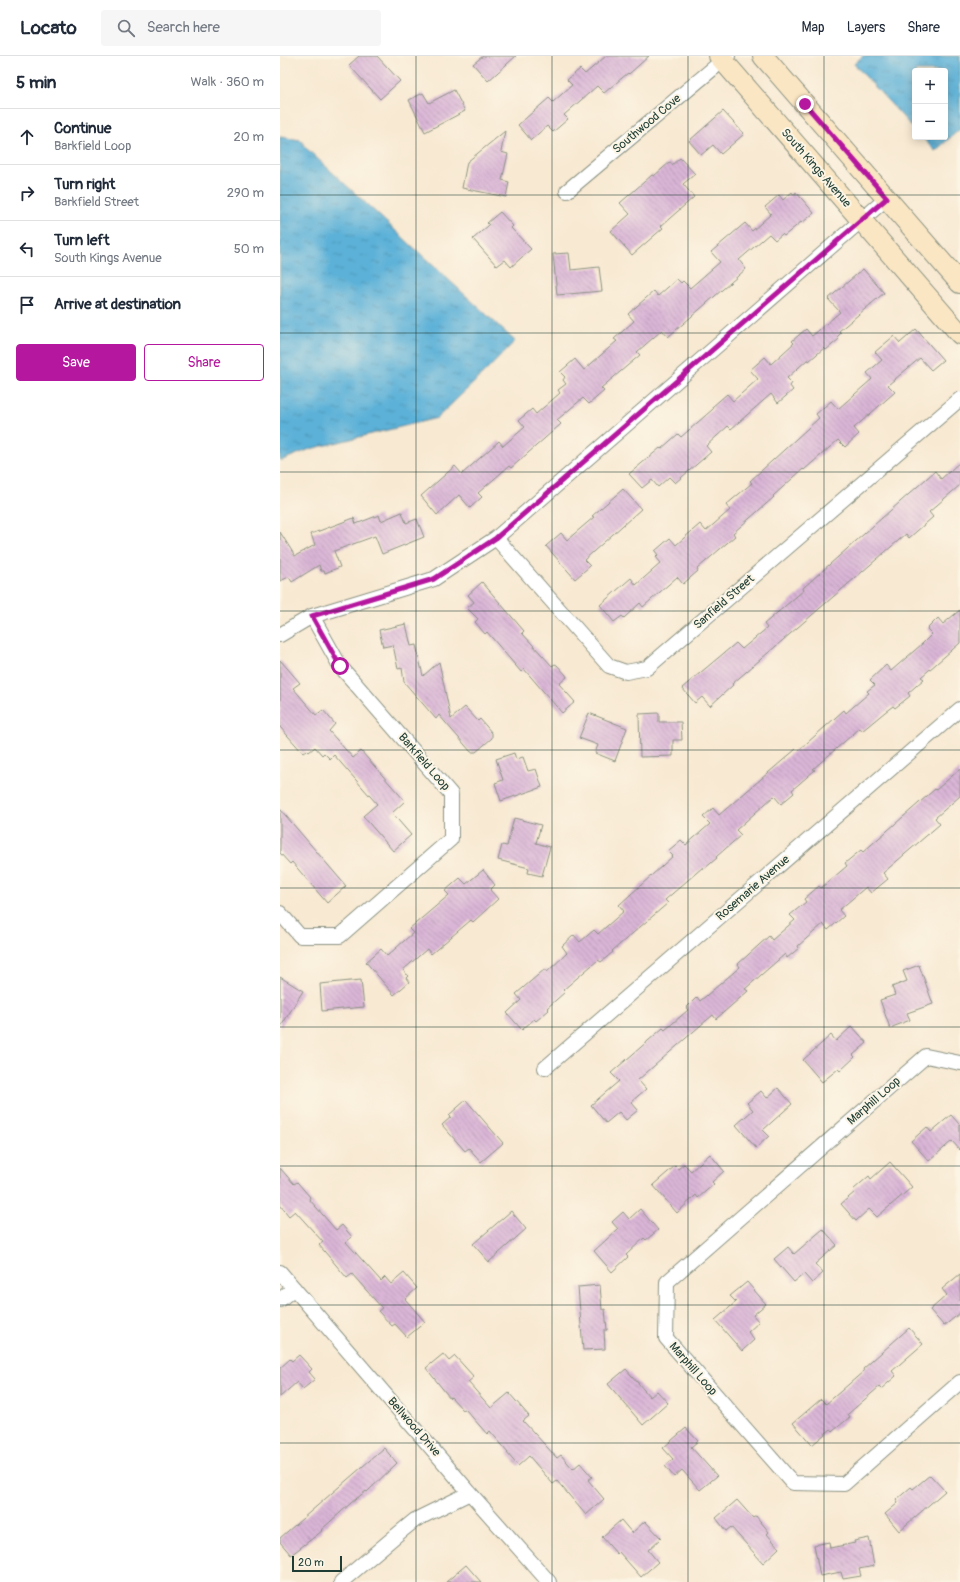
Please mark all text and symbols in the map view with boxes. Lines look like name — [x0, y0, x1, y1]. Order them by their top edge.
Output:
search box — [101, 10, 381, 46]
text: Locato — [20, 16, 77, 40]
icon: search — [115, 17, 137, 39]
text: Search here — [147, 18, 220, 37]
text: Map — [802, 19, 825, 36]
text: Layers — [847, 19, 885, 36]
text: Share — [907, 19, 940, 36]
map controls — [912, 68, 948, 140]
button: + — [912, 68, 948, 104]
text: 5 min — [16, 72, 56, 93]
text: Walk · 360 m — [190, 74, 264, 90]
street label: Southwood Cove — [610, 91, 684, 157]
route end — [796, 95, 814, 113]
button: − — [912, 104, 948, 140]
text: Continue — [54, 119, 112, 138]
icon: ahead — [16, 126, 38, 148]
street label: South Kings Avenue — [778, 126, 854, 211]
text: 20 m — [233, 129, 264, 145]
text: Barkfield Loop — [54, 138, 131, 154]
text: Turn right — [54, 175, 115, 194]
icon: right — [16, 182, 38, 204]
text: 290 m — [227, 185, 264, 201]
text: Barkfield Street — [54, 194, 139, 210]
text: Turn left — [54, 231, 110, 250]
icon: left — [16, 238, 38, 260]
text: 50 m — [234, 241, 264, 257]
text: South Kings Avenue — [54, 250, 162, 266]
icon: arrive — [16, 294, 38, 316]
text: Arrive at destination — [54, 295, 181, 314]
button: Save — [16, 344, 136, 381]
button: Share — [144, 344, 264, 381]
street label: Sanfield Street — [690, 571, 758, 633]
route start — [331, 657, 349, 675]
street label: Barkfield Loop — [395, 730, 453, 794]
street label: Rosemarie Avenue — [713, 852, 793, 924]
street label: Marphill Loop — [844, 1074, 904, 1128]
street label: Marphill Loop — [666, 1339, 720, 1399]
street label: Bellwood Drive — [384, 1394, 444, 1460]
scale bar — [292, 1554, 342, 1573]
text: 20 m — [298, 1556, 324, 1569]

